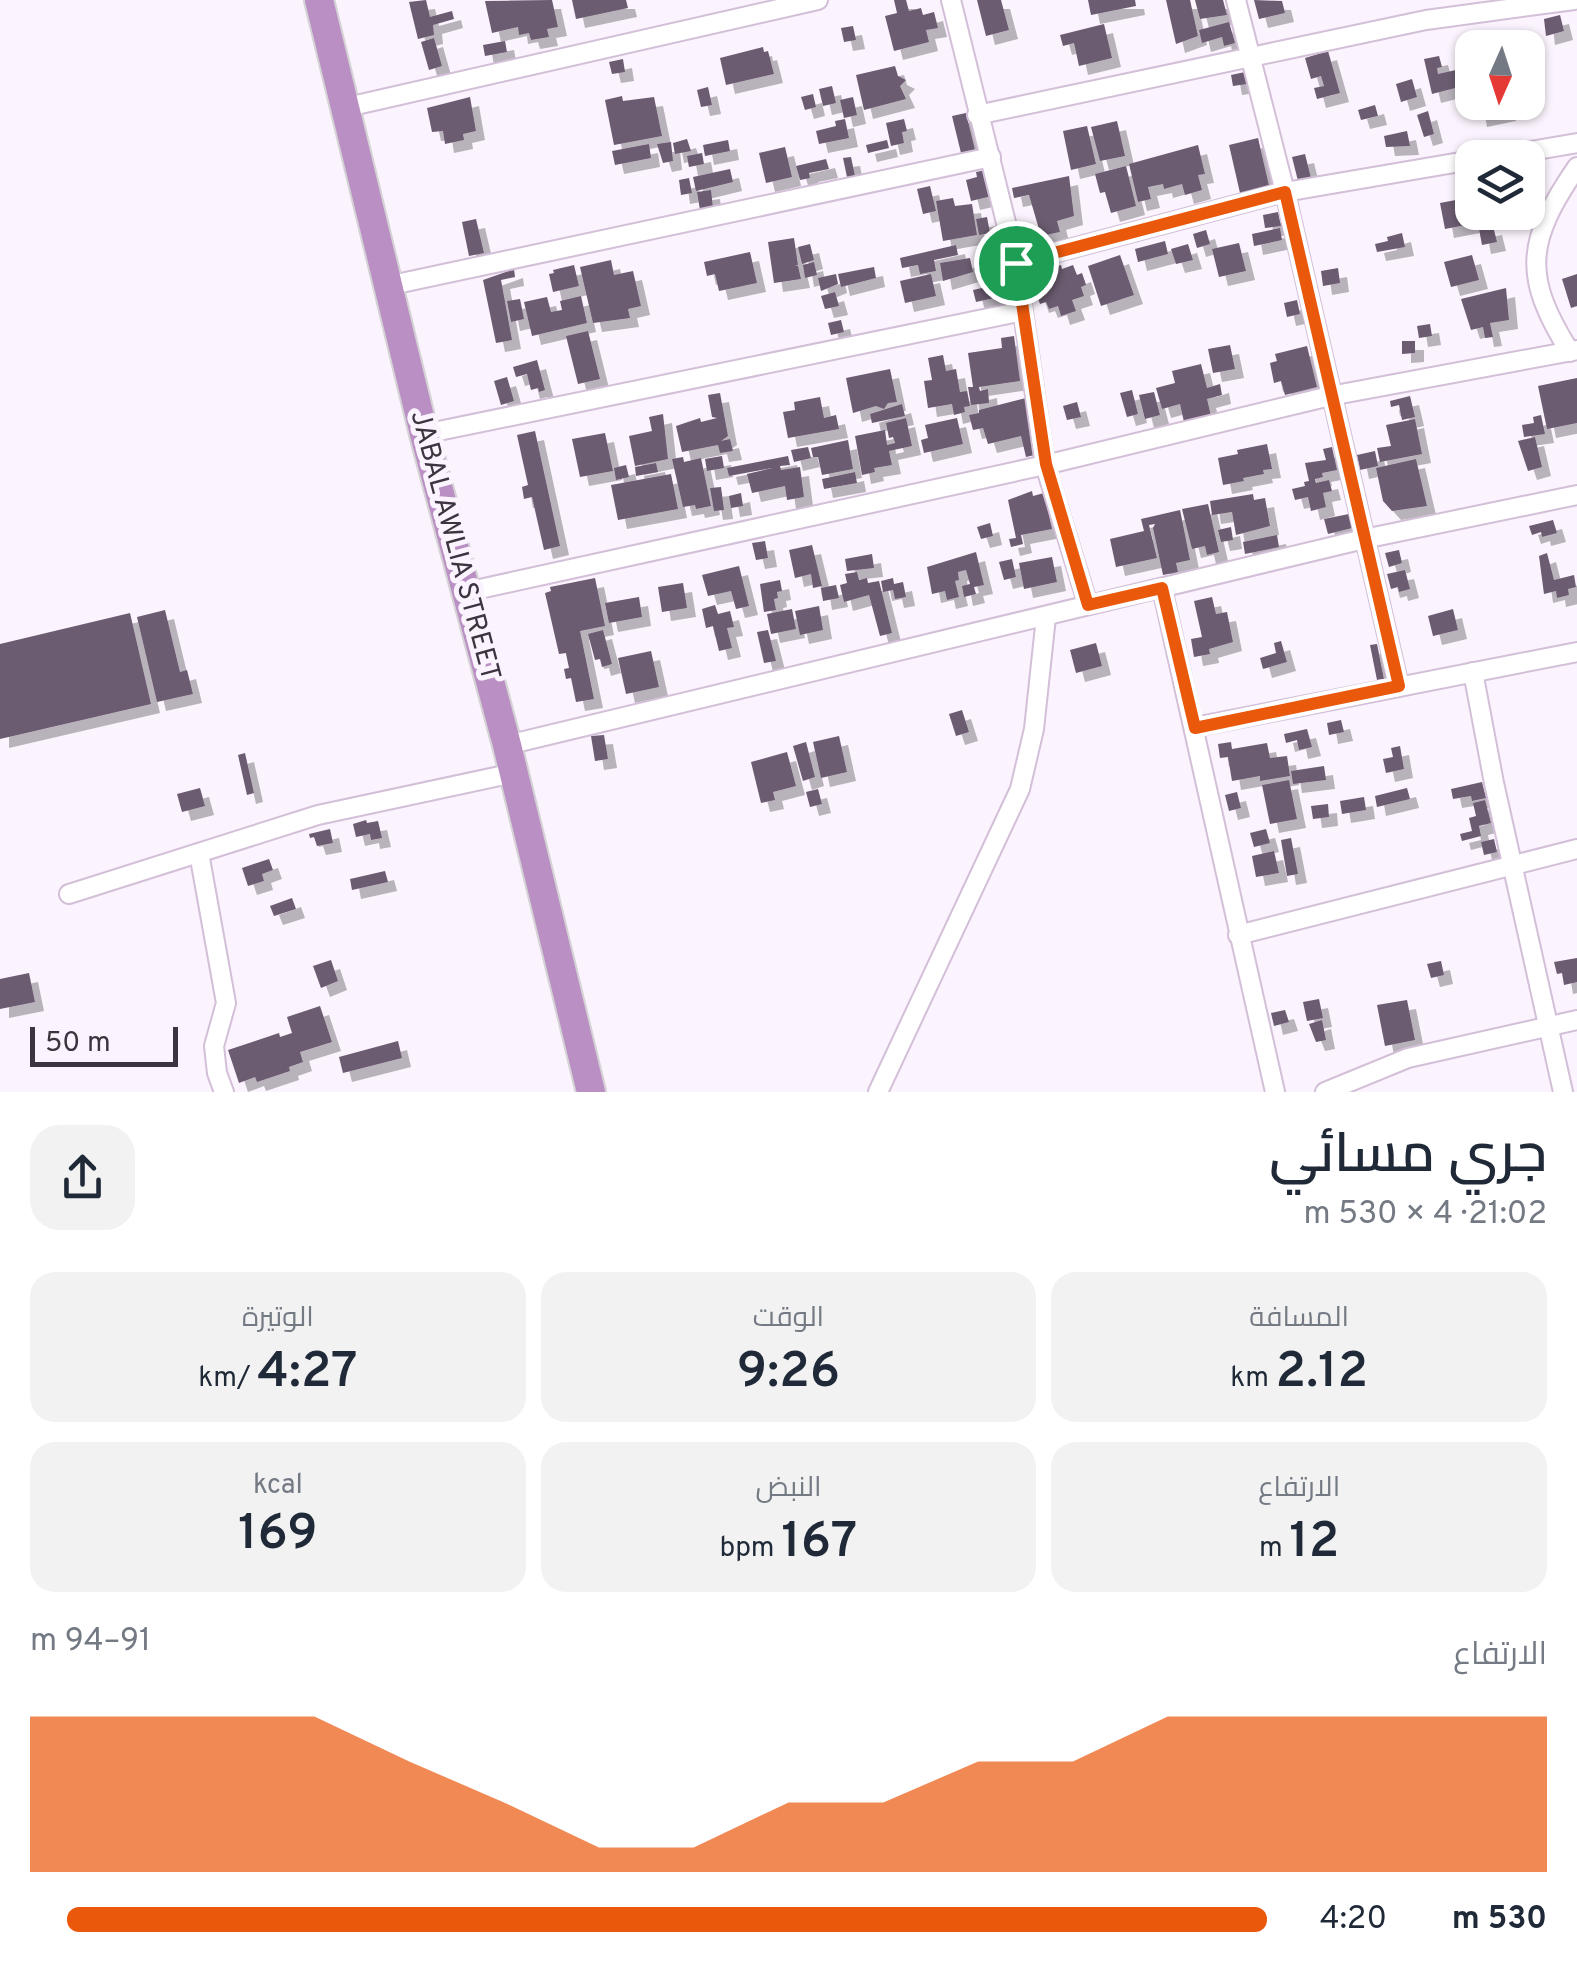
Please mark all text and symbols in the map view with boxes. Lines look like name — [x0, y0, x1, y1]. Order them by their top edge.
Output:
north arrow — [1455, 30, 1545, 120]
map controls — [1455, 30, 1545, 230]
button: layers — [1455, 140, 1545, 230]
pin — [974, 221, 1059, 306]
icon: arrive — [989, 236, 1044, 291]
street label: JABAL AWLIA STREET — [401, 407, 507, 685]
scale bar — [30, 1022, 178, 1066]
text: 50 m — [45, 1026, 111, 1062]
text: جري مسائي — [1269, 1122, 1547, 1192]
button: share — [30, 1125, 135, 1230]
text: 21:02 · 4 × 530 m — [1304, 1195, 1547, 1235]
text: الوتيرة — [242, 1301, 314, 1337]
text: الوقت — [753, 1301, 824, 1337]
text: المسافة — [1249, 1301, 1349, 1337]
text: 4:27 — [257, 1342, 358, 1405]
text: 9:26 — [737, 1342, 840, 1405]
text: 2.12 — [1276, 1342, 1368, 1405]
text: /km — [198, 1361, 257, 1397]
text: km — [1230, 1361, 1276, 1397]
text: kcal — [253, 1468, 303, 1504]
text: النبض — [756, 1471, 821, 1507]
text: الارتفاع — [1258, 1471, 1340, 1507]
text: 169 — [238, 1504, 318, 1567]
text: 167 — [781, 1512, 857, 1575]
text: 12 — [1289, 1512, 1339, 1575]
text: bpm — [720, 1531, 781, 1567]
text: m — [1259, 1531, 1289, 1567]
text: 91–94 m — [30, 1622, 151, 1662]
text: الارتفاع — [1453, 1636, 1547, 1676]
text: 4:20 — [1320, 1900, 1387, 1940]
text: 530 m — [1452, 1900, 1547, 1940]

